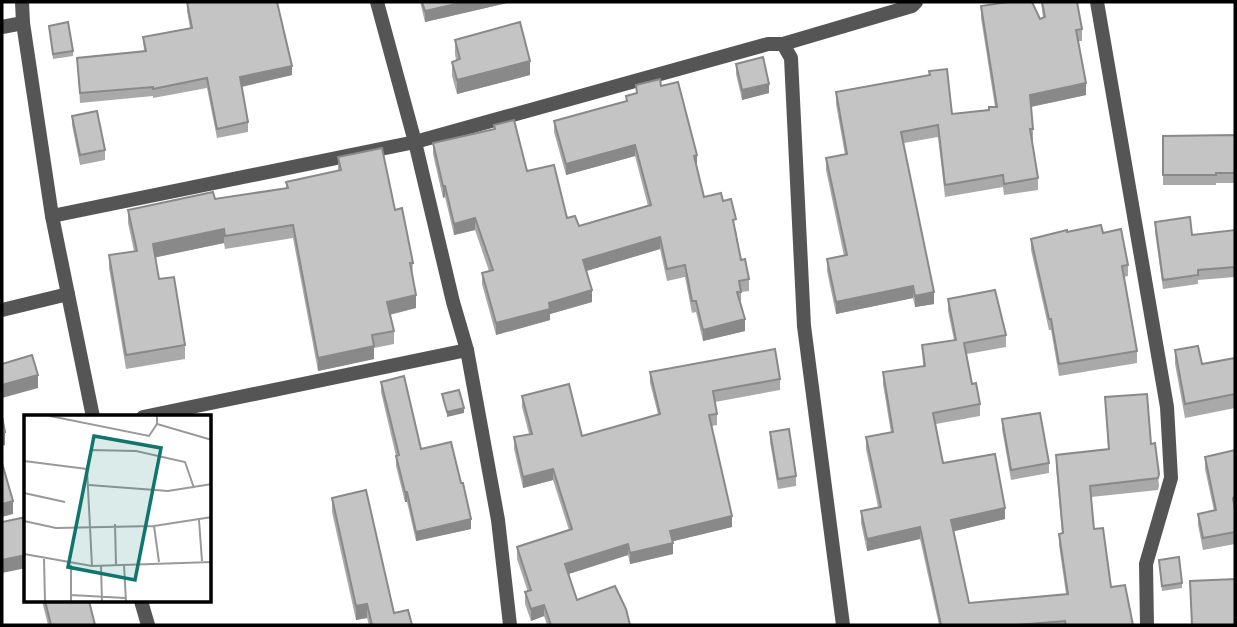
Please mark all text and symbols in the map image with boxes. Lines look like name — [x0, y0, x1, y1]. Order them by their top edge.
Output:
inset map — [24, 415, 212, 602]

